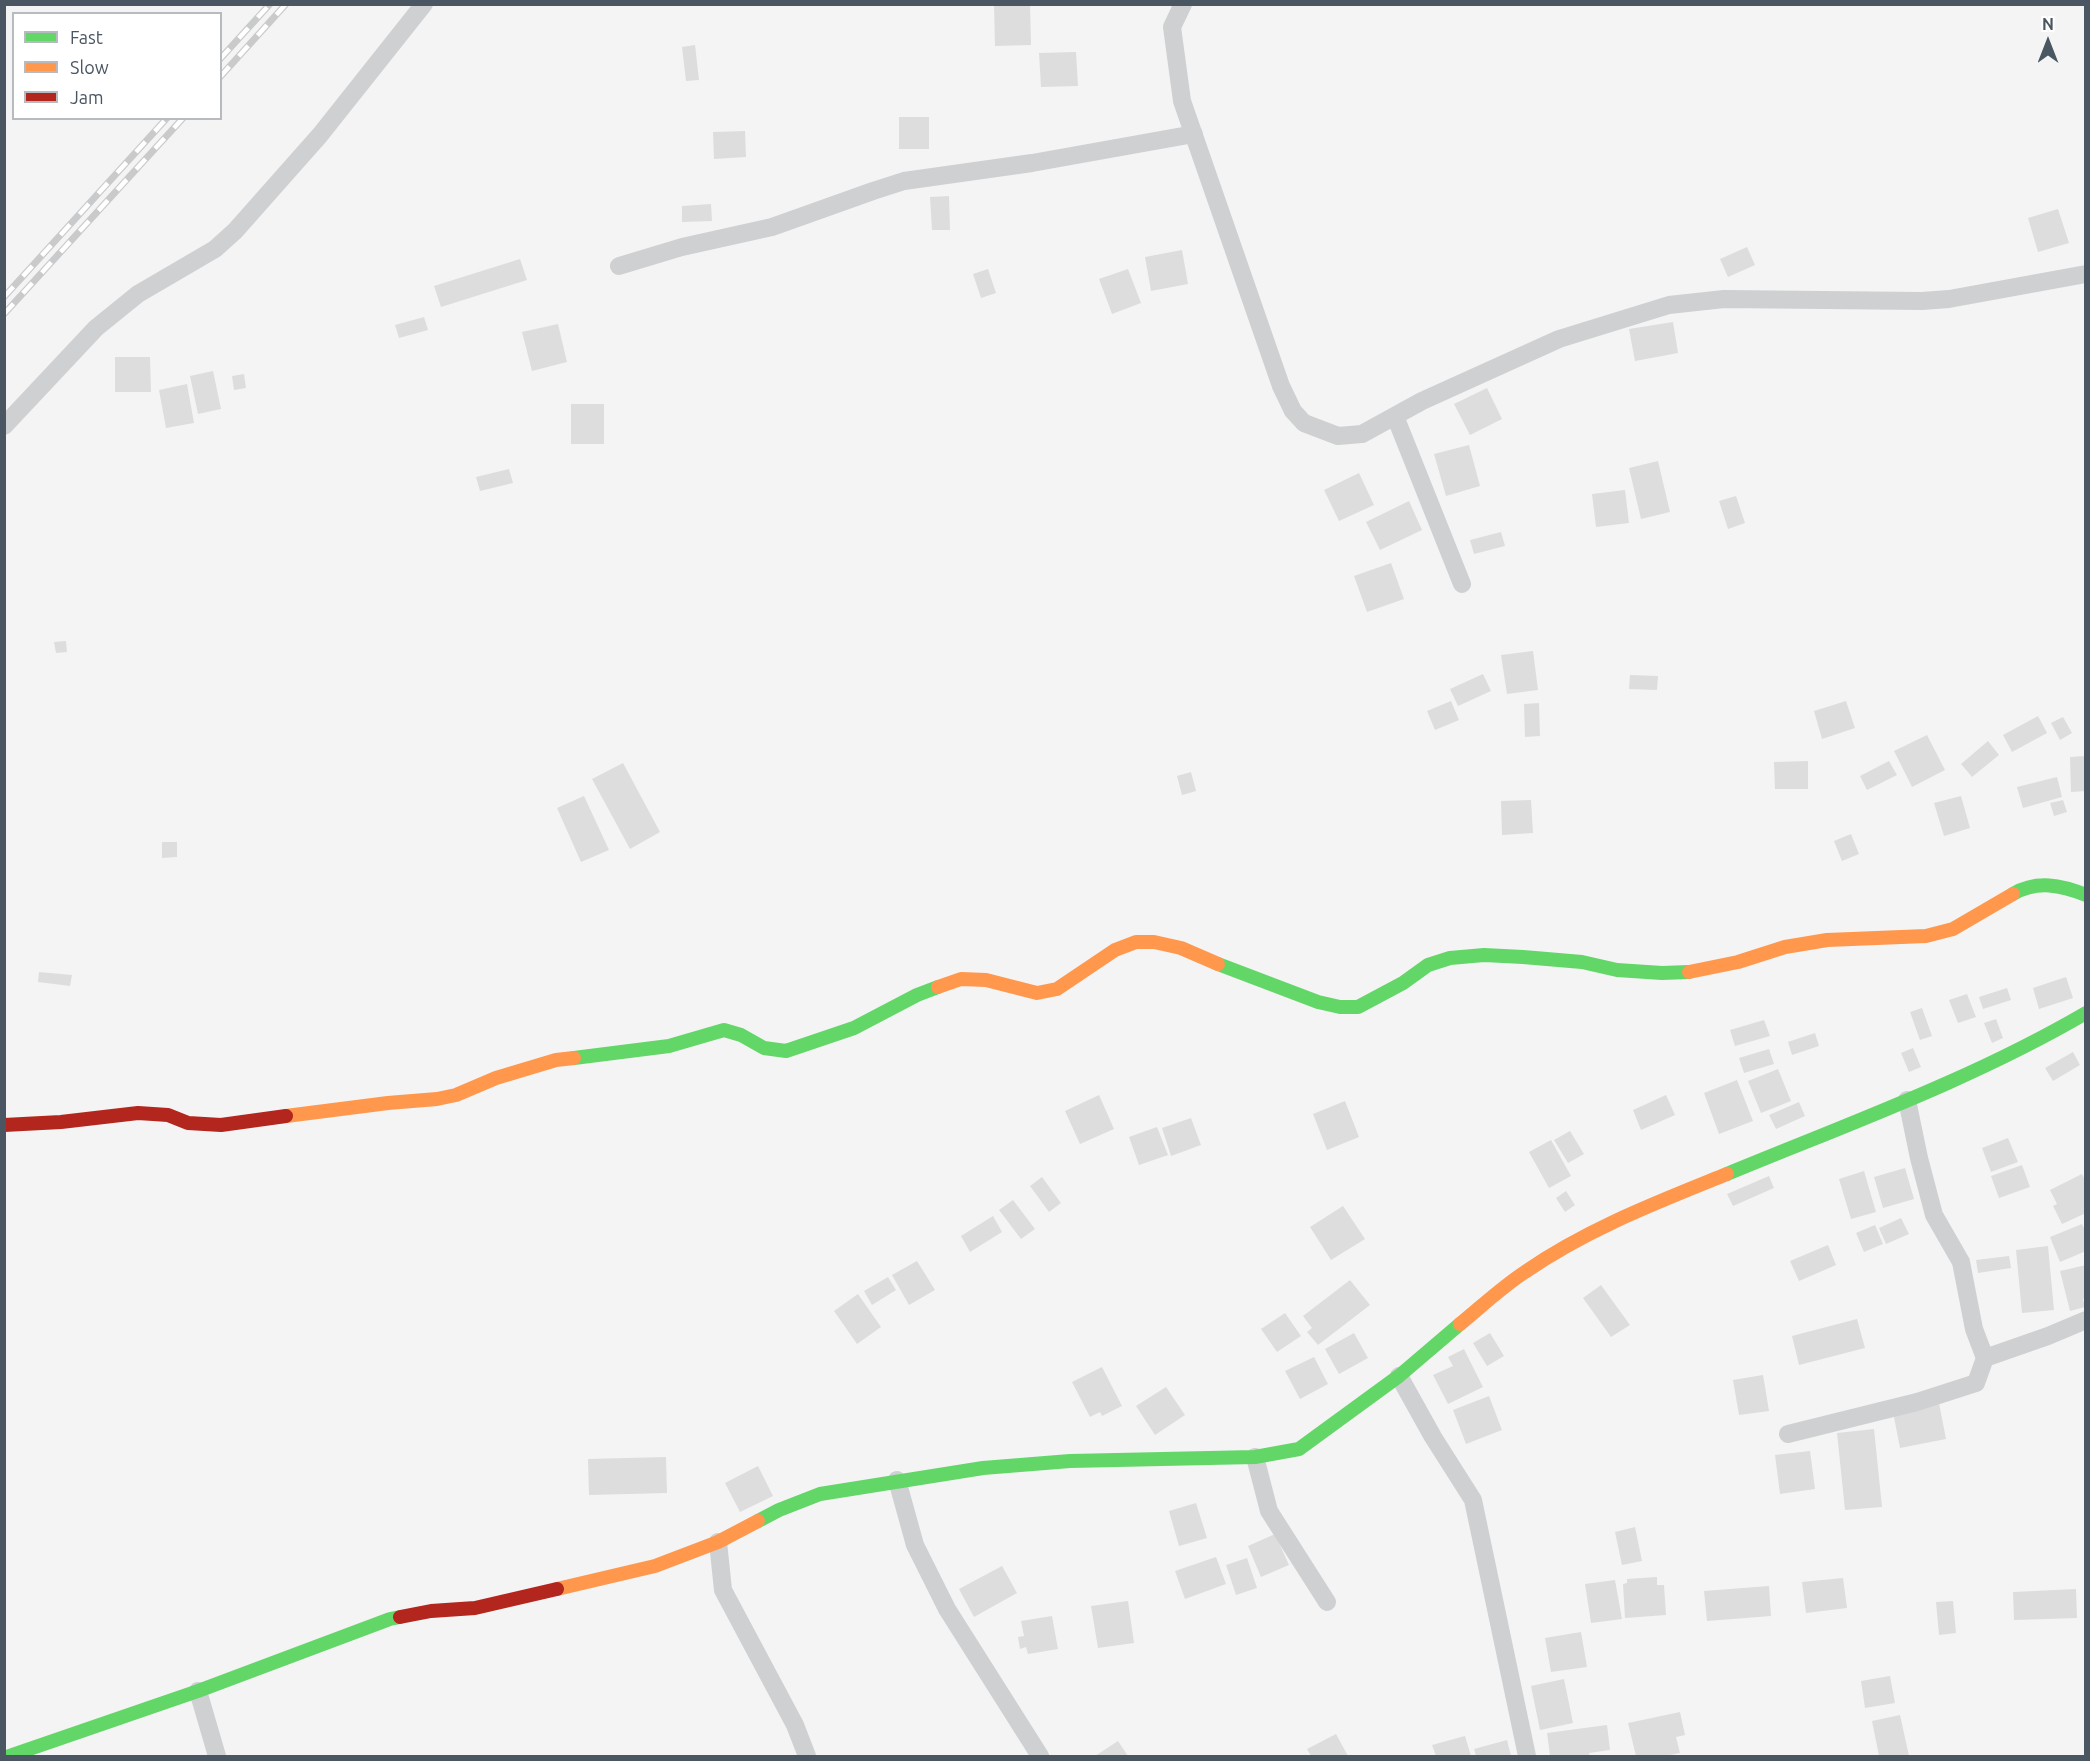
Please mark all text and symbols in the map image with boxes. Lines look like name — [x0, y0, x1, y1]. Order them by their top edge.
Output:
legend — [12, 12, 222, 120]
north arrow — [2018, 12, 2078, 72]
text: N — [2042, 15, 2054, 33]
text: Fast — [70, 27, 103, 47]
text: Slow — [70, 57, 109, 77]
text: Jam — [70, 87, 104, 107]

